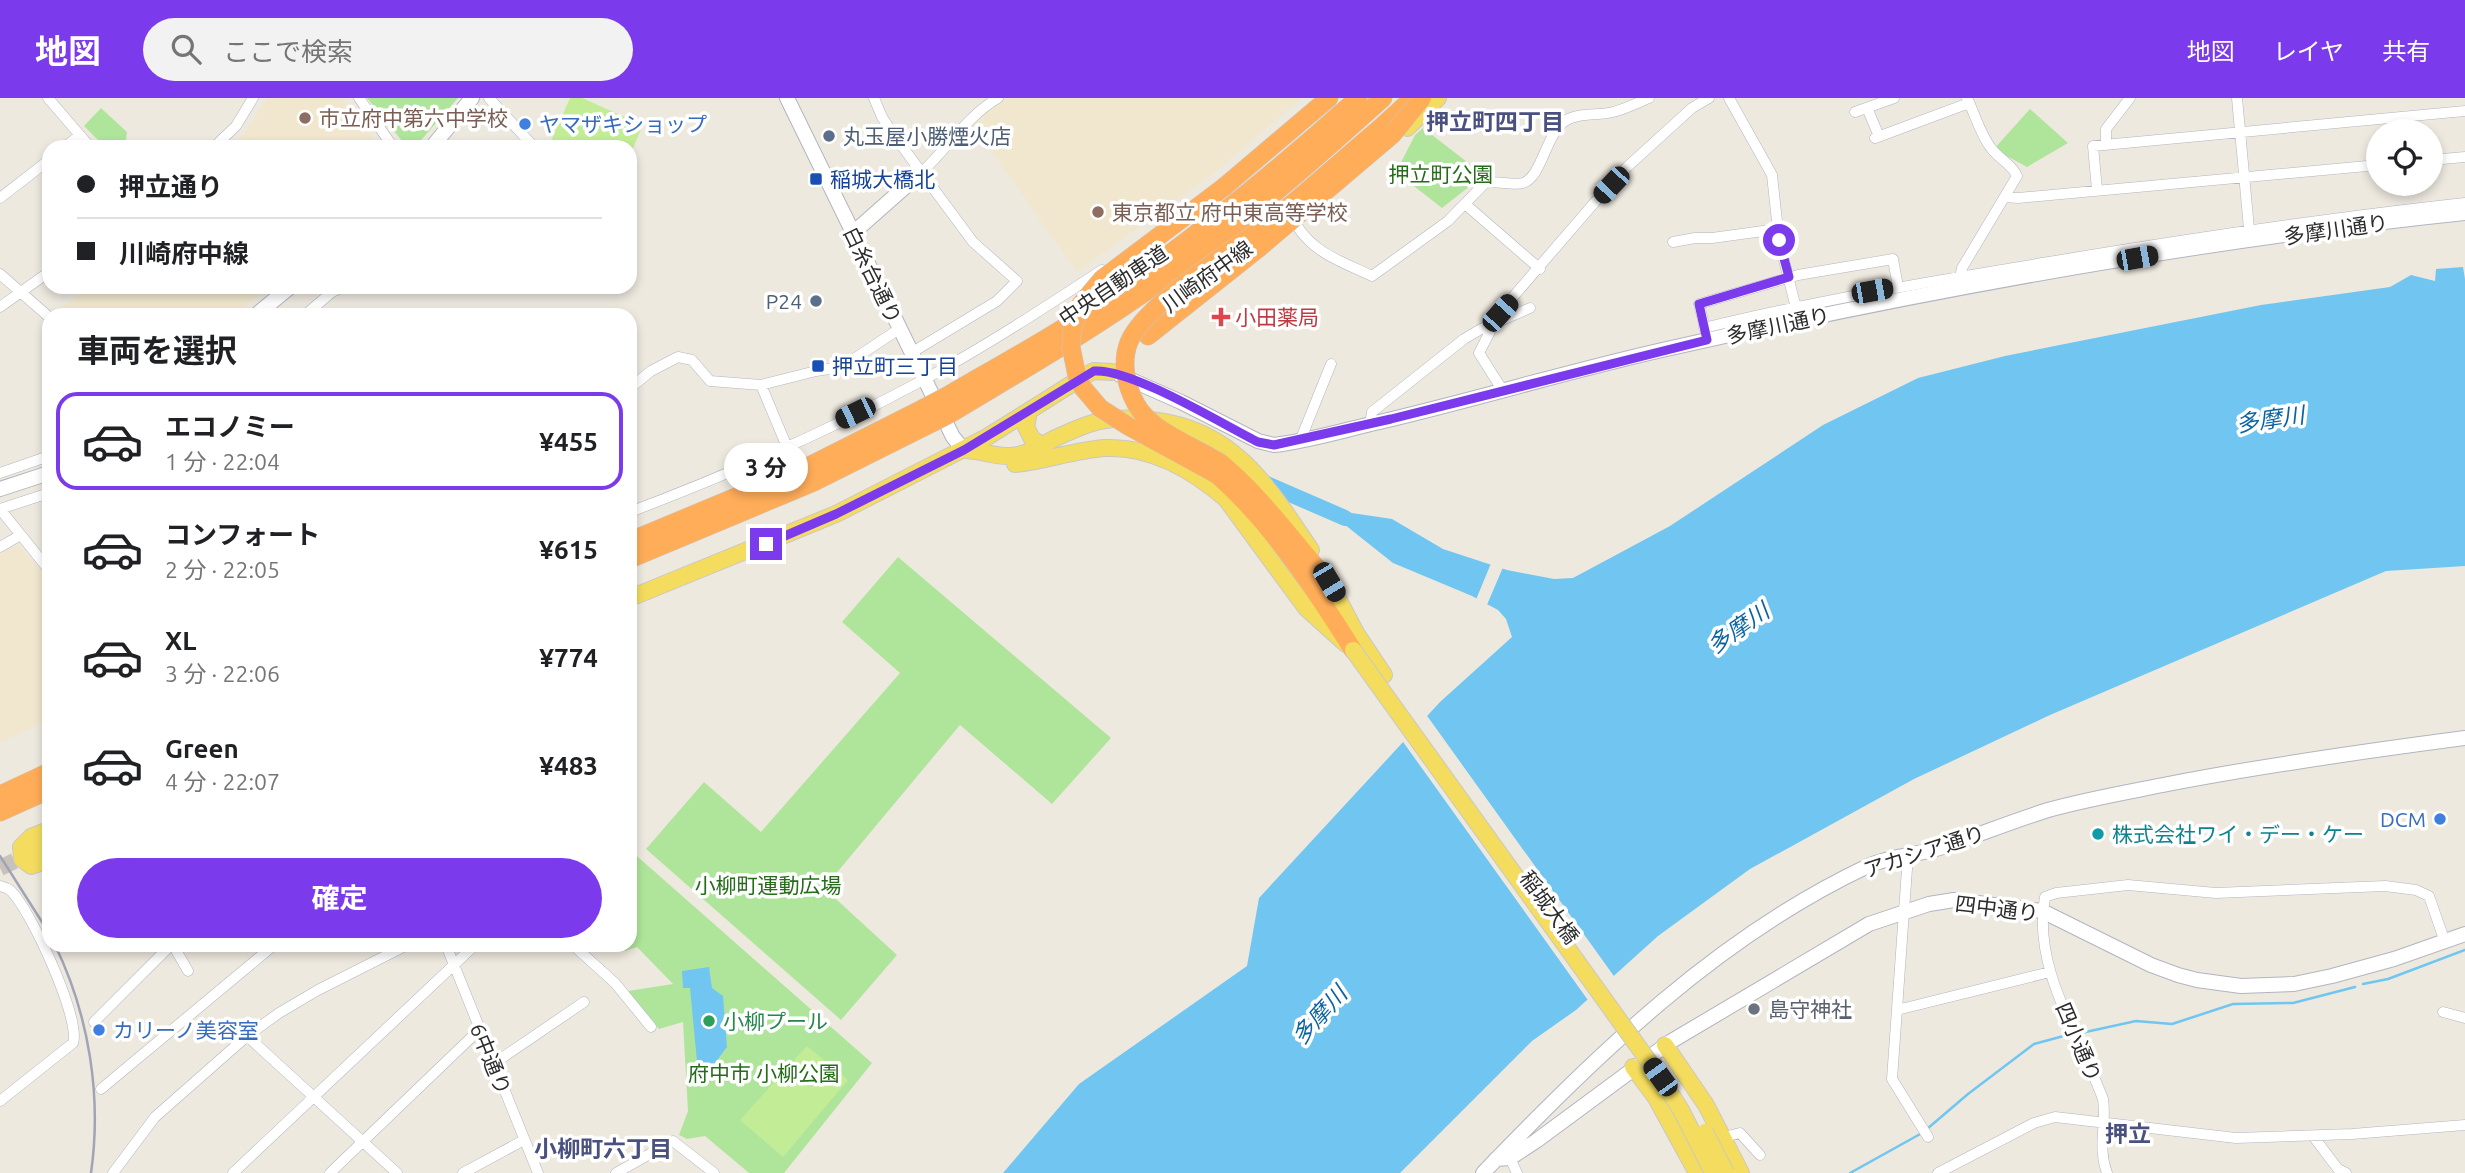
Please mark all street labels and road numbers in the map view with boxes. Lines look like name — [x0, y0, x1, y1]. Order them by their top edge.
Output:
street label: 多摩川通り — [2282, 210, 2390, 248]
street label: 白糸台通り — [839, 223, 907, 327]
street label: 川崎府中線 — [1157, 235, 1257, 317]
street label: 中央自動車道 — [1054, 240, 1172, 330]
street label: 多摩川通り — [1724, 302, 1832, 348]
street label: アカシア通り — [1860, 820, 1988, 882]
street label: 稲城大橋 — [1516, 866, 1584, 948]
street label: 四中通り — [1954, 891, 2040, 925]
street label: 四小通り — [2052, 999, 2106, 1085]
street label: 6中通り — [466, 1020, 516, 1098]

